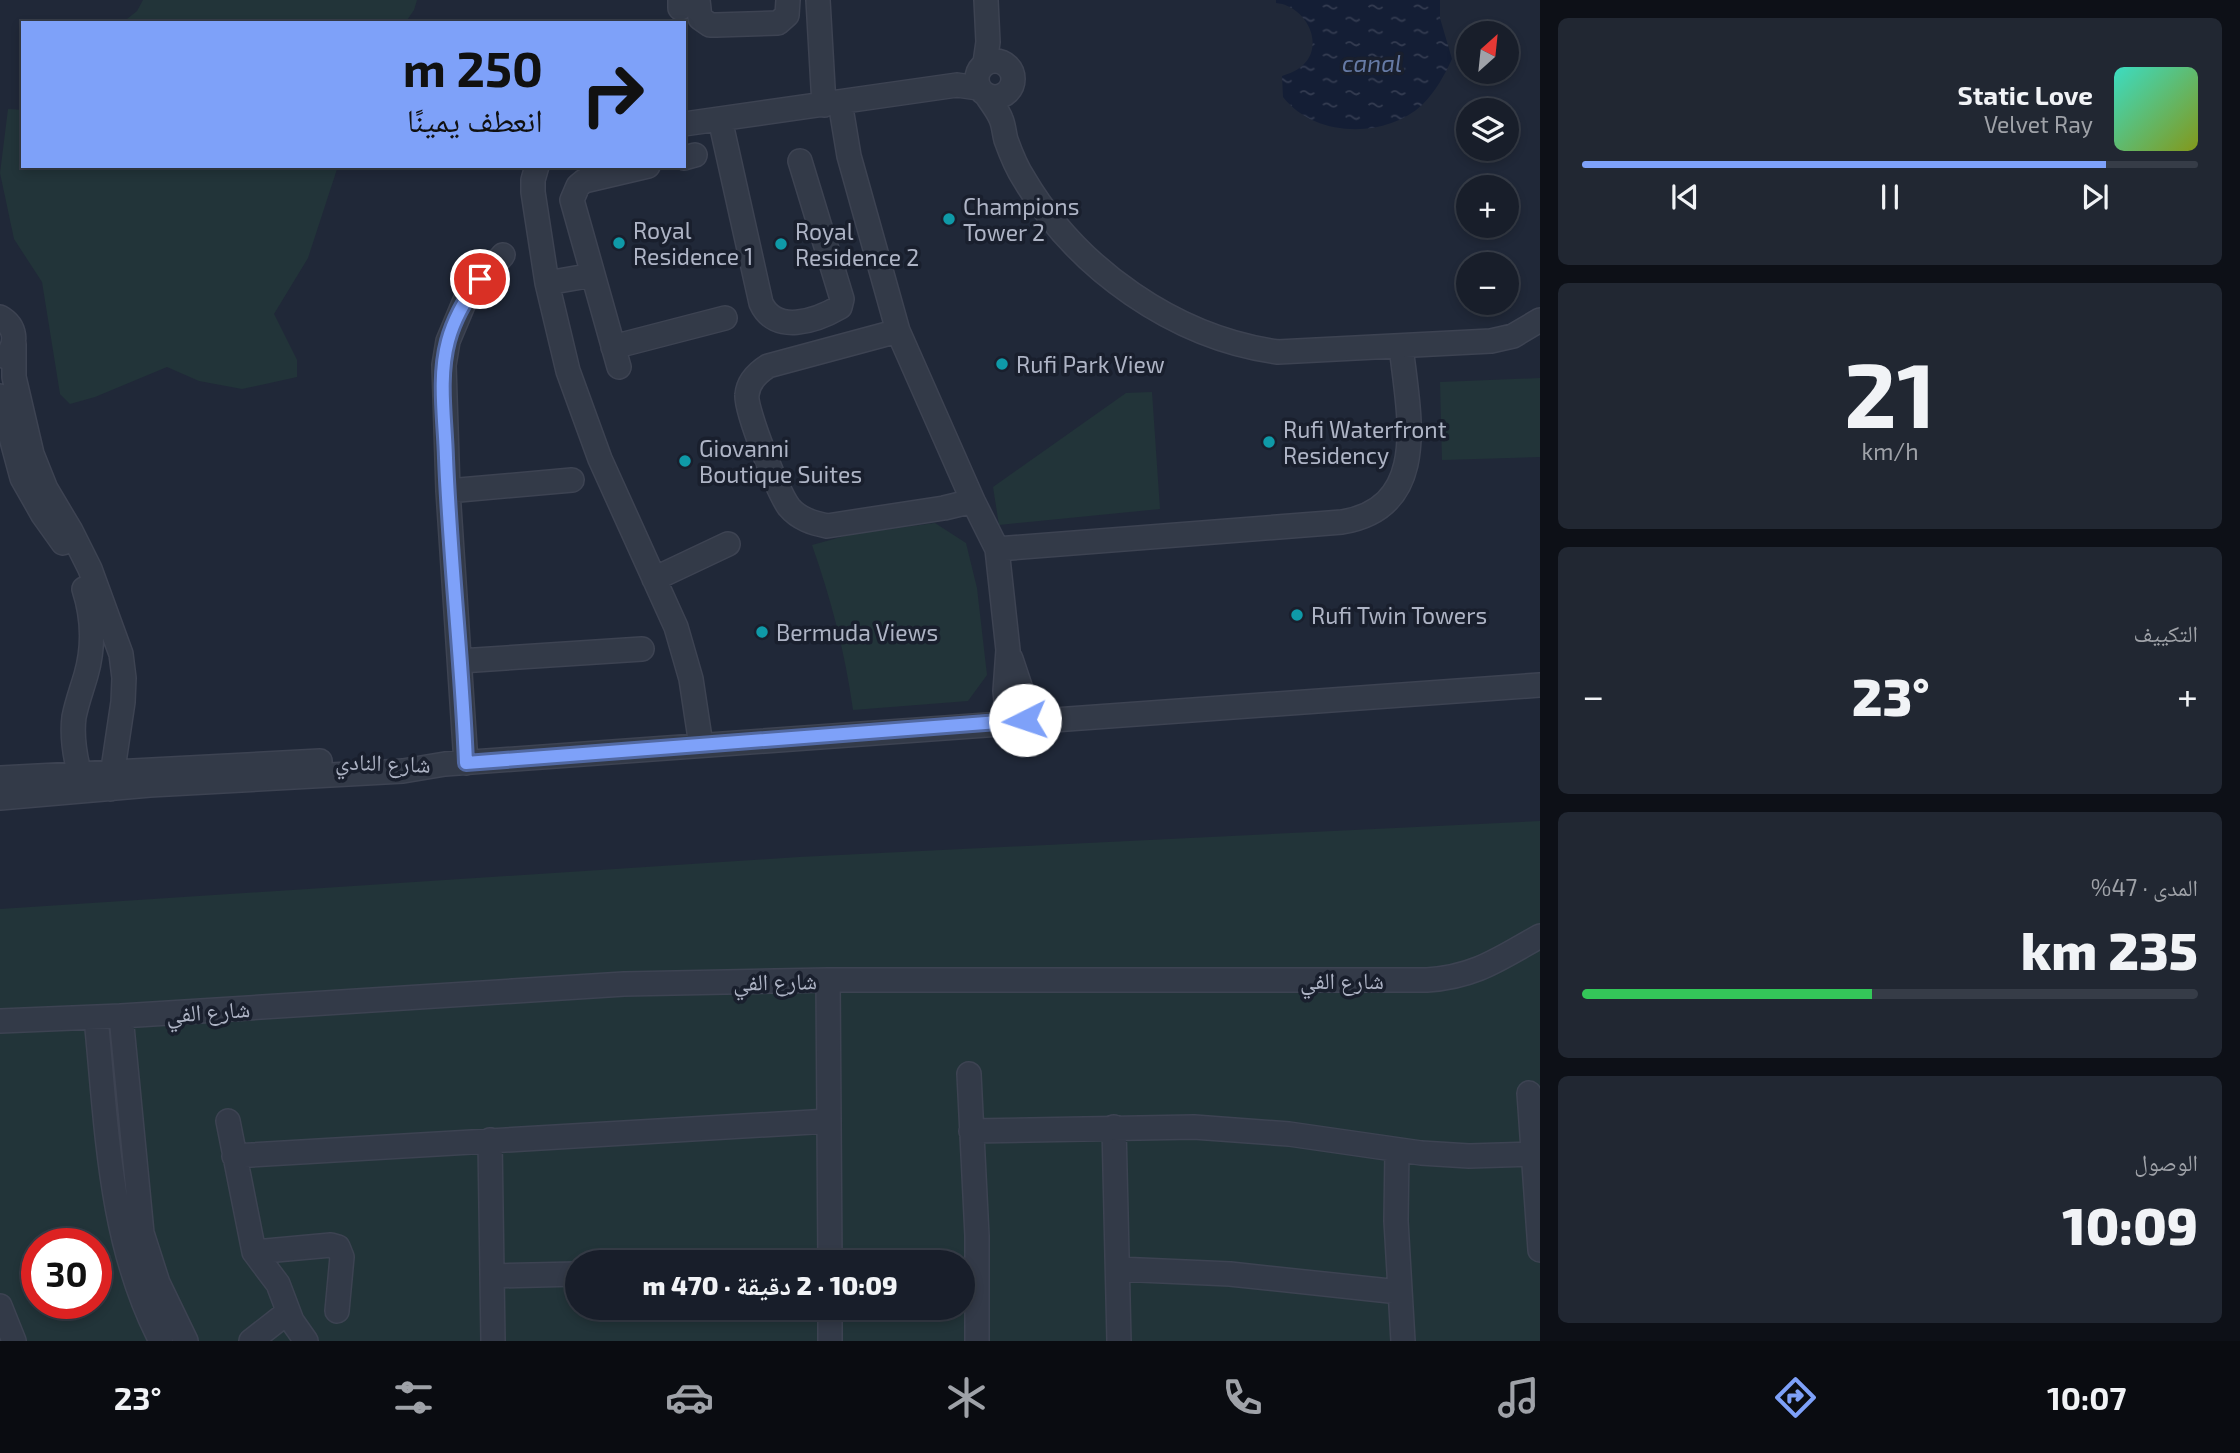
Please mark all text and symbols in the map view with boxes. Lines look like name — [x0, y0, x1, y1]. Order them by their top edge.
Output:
north arrow — [1456, 21, 1519, 84]
map controls — [1456, 21, 1519, 315]
text: 250 m — [403, 38, 543, 97]
water label: canal — [1342, 48, 1402, 77]
icon: right — [567, 49, 658, 140]
text: Static Love — [1958, 79, 2093, 110]
button: layers — [1456, 98, 1519, 161]
text: انعطف يمينًا — [407, 100, 543, 138]
text: Velvet Ray — [1984, 110, 2093, 138]
button: + — [1456, 175, 1519, 238]
icon: previous — [1666, 178, 1704, 216]
icon: pause — [1871, 178, 1909, 216]
icon: next — [2076, 178, 2114, 216]
place label: Champions Tower 2 — [963, 192, 1079, 246]
marker: Champions Tower 2 — [941, 211, 957, 227]
place label: Royal Residence 1 — [633, 216, 753, 270]
place label: Royal Residence 2 — [795, 217, 919, 271]
marker: Royal Residence 1 — [611, 235, 627, 251]
marker: Royal Residence 2 — [773, 236, 789, 252]
pin — [450, 249, 510, 309]
button: − — [1456, 252, 1519, 315]
icon: arrive — [461, 260, 499, 298]
text: 21 — [1844, 337, 1936, 446]
place label: Rufi Park View — [1016, 350, 1165, 378]
marker: Rufi Park View — [994, 356, 1010, 372]
place label: Rufi Waterfront Residency — [1283, 415, 1447, 469]
place label: Giovanni Boutique Suites — [699, 434, 862, 488]
marker: Rufi Waterfront Residency — [1261, 434, 1277, 450]
text: km/h — [1861, 437, 1919, 465]
marker: Giovanni Boutique Suites — [677, 453, 693, 469]
place label: Rufi Twin Towers — [1311, 601, 1487, 629]
marker: Rufi Twin Towers — [1289, 607, 1305, 623]
place label: Bermuda Views — [776, 618, 938, 646]
text: التكييف — [2133, 619, 2198, 647]
marker: Bermuda Views — [754, 624, 770, 640]
text: 23° — [1852, 664, 1930, 726]
text: − — [1582, 672, 1604, 718]
text: + — [2177, 672, 2198, 718]
position arrow — [988, 683, 1062, 757]
street label: شارع النادي — [335, 746, 431, 783]
text: المدى · 47% — [2091, 873, 2198, 901]
text: 235 km — [2021, 918, 2198, 980]
street label: شارع الفي — [733, 966, 817, 1002]
street label: شارع الفي — [1300, 966, 1384, 1000]
street label: شارع الفي — [165, 994, 251, 1034]
text: الوصول — [2134, 1148, 2198, 1176]
text: 10:09 — [2062, 1193, 2198, 1255]
speed limit sign: 30 — [21, 1228, 112, 1319]
text: 10:09 · 2 دقيقة · 470 m — [642, 1269, 898, 1300]
icon: filters — [389, 1373, 438, 1422]
icon: car — [665, 1373, 714, 1422]
icon: climate — [942, 1373, 991, 1422]
icon: phone — [1218, 1373, 1267, 1422]
icon: music — [1494, 1373, 1543, 1422]
icon: directions — [1771, 1373, 1820, 1422]
text: 23° — [114, 1378, 161, 1416]
text: 10:07 — [2047, 1378, 2126, 1416]

